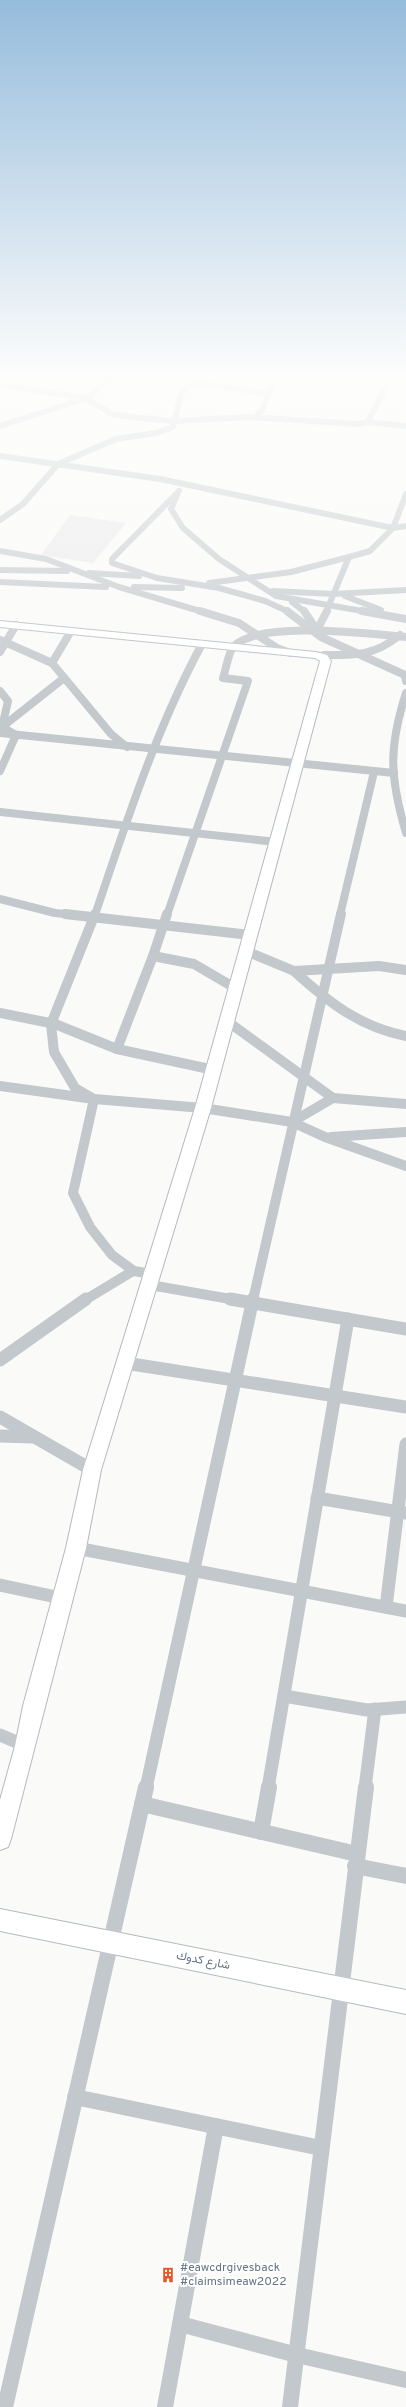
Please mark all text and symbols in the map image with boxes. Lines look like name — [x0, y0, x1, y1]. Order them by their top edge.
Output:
street label: شارع كدوك — [175, 1948, 231, 1974]
place label: #eawcdrgivesback #claimsimeaw2022 — [180, 2260, 287, 2290]
building icon: #eawcdrgivesback #claimsimeaw2022 — [159, 2266, 177, 2284]

